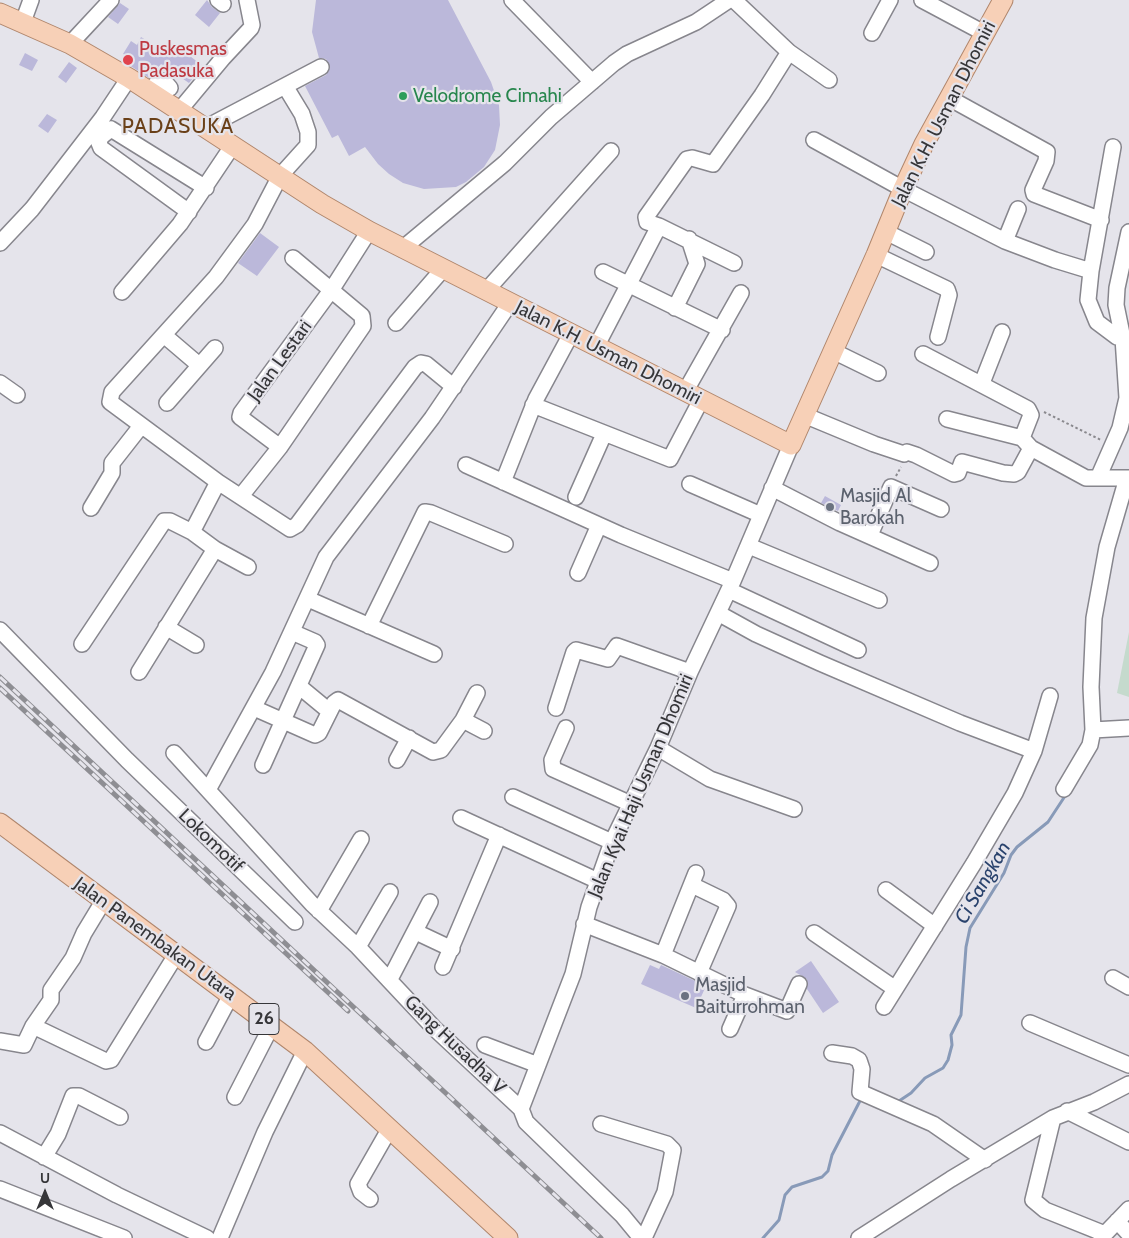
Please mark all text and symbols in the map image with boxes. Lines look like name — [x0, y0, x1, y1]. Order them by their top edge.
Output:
street label: Jalan K.H. Usman Dhomiri — [887, 17, 1001, 211]
place label: Puskesmas Padasuka — [139, 38, 227, 82]
marker: Puskesmas Padasuka — [121, 53, 135, 67]
place label: Velodrome Cimahi — [413, 85, 562, 107]
marker: Velodrome Cimahi — [397, 90, 409, 102]
district label: PADASUKA — [121, 114, 235, 140]
street label: Jalan K.H. Usman Dhomiri — [511, 296, 705, 410]
street label: Jalan Lestari — [243, 316, 317, 406]
place label: Masjid Al Barokah — [840, 485, 911, 529]
marker: Masjid Al Barokah — [824, 501, 836, 513]
street label: Jalan Kyai Haji Usman Dhomiri — [583, 671, 699, 901]
street label: Lokomotif — [174, 804, 248, 878]
water label: Ci Sangkan — [950, 838, 1016, 928]
street label: Jalan Panembakan Utara — [69, 872, 241, 1006]
place label: Masjid Baiturrohman — [695, 974, 805, 1018]
marker: Masjid Baiturrohman — [679, 990, 691, 1002]
street label: Gang Husadha V — [400, 991, 510, 1099]
road number: 26 — [249, 1004, 279, 1034]
north arrow — [20, 1168, 70, 1218]
text: U — [40, 1169, 50, 1187]

